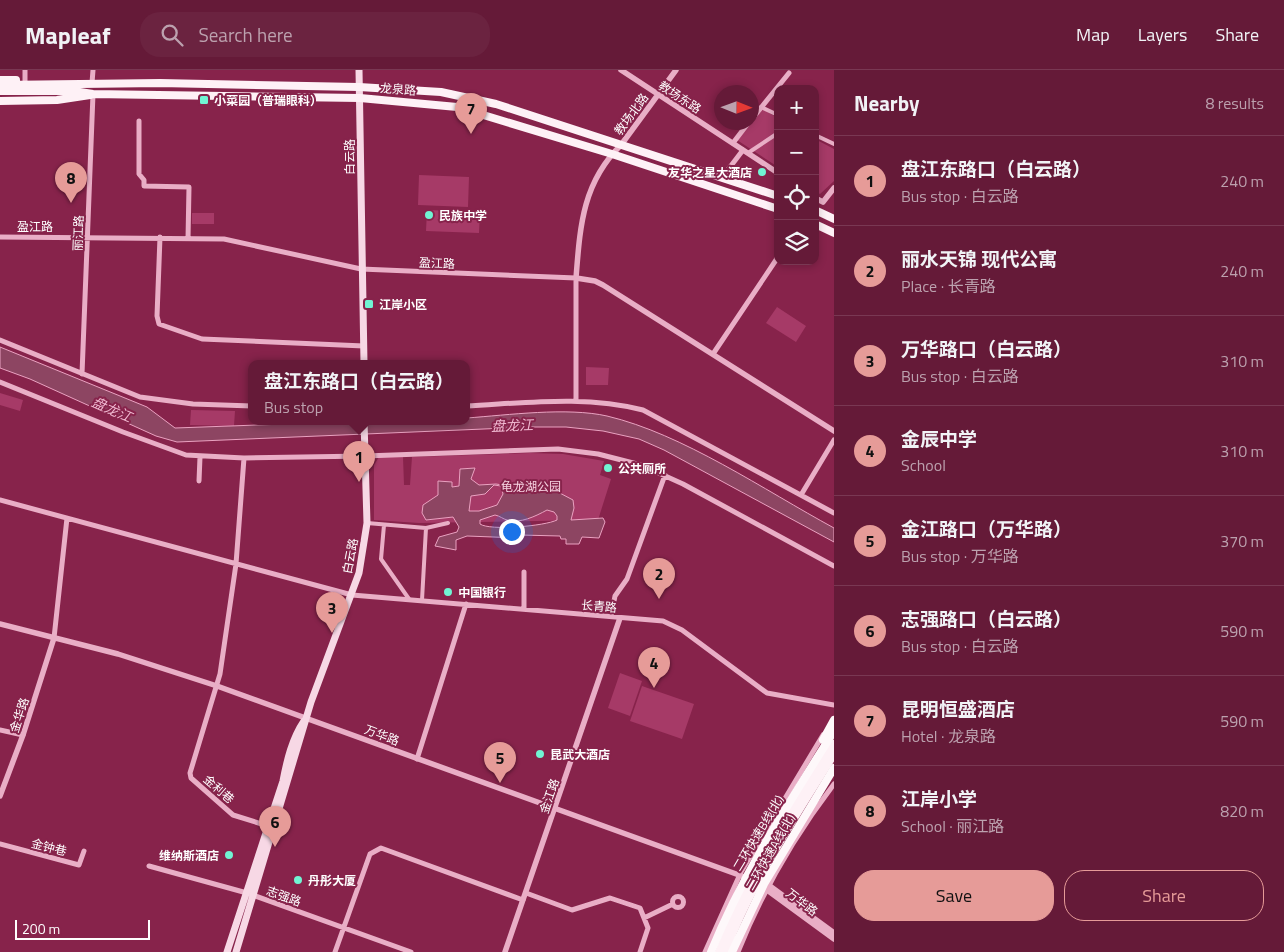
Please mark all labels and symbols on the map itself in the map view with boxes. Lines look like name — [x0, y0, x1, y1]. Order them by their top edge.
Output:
street label: 教场东路 — [655, 76, 705, 118]
street label: 龙泉路 — [379, 78, 417, 100]
north arrow — [714, 85, 759, 130]
street label: 教场北路 — [609, 89, 653, 139]
place label: 小菜园（普瑞眼科） — [214, 91, 322, 110]
pin: 7 — [455, 93, 487, 134]
marker: 小菜园（普瑞眼科） — [198, 94, 210, 106]
street label: 白云路 — [340, 139, 359, 175]
pin: 8 — [55, 162, 87, 203]
place label: 友华之星大酒店 — [668, 163, 752, 182]
marker: 友华之星大酒店 — [756, 166, 768, 178]
place label: 民族中学 — [439, 206, 487, 225]
marker: 民族中学 — [423, 209, 435, 221]
street label: 丽江路 — [68, 215, 88, 251]
street label: 盈江路 — [17, 217, 53, 236]
street label: 盈江路 — [419, 253, 455, 273]
place label: 江岸小区 — [379, 295, 427, 314]
marker: 江岸小区 — [363, 298, 375, 310]
water label: 盘龙江 — [89, 391, 137, 428]
water label: 盘龙江 — [491, 414, 535, 436]
pin: 1 — [343, 441, 375, 482]
place label: 公共厕所 — [618, 459, 666, 478]
marker: 公共厕所 — [602, 462, 614, 474]
park label: 龟龙湖公园 — [501, 477, 561, 496]
your location — [499, 519, 525, 545]
street label: 白云路 — [337, 537, 363, 575]
pin: 2 — [643, 558, 675, 599]
place label: 中国银行 — [458, 583, 506, 602]
marker: 中国银行 — [442, 586, 454, 598]
pin: 3 — [316, 592, 348, 633]
street label: 长青路 — [580, 595, 618, 617]
pin: 4 — [638, 647, 670, 688]
street label: 金华路 — [4, 695, 34, 735]
street label: 万华路 — [362, 720, 402, 750]
pin: 5 — [484, 742, 516, 783]
place label: 昆武大酒店 — [550, 745, 610, 764]
marker: 昆武大酒店 — [534, 748, 546, 760]
street label: 金利巷 — [199, 770, 239, 808]
street label: 金江路 — [534, 776, 564, 816]
street label: 二环快速B线(北) — [728, 791, 788, 875]
pin: 6 — [259, 806, 291, 847]
street label: 二环快速A线(北) — [740, 810, 800, 894]
street label: 金钟巷 — [29, 833, 69, 861]
place label: 维纳斯酒店 — [159, 846, 219, 865]
marker: 维纳斯酒店 — [223, 849, 235, 861]
place label: 丹彤大厦 — [308, 871, 356, 890]
marker: 丹彤大厦 — [292, 874, 304, 886]
street label: 志强路 — [264, 881, 304, 911]
street label: 万华路 — [782, 884, 822, 920]
scale bar — [15, 917, 150, 940]

